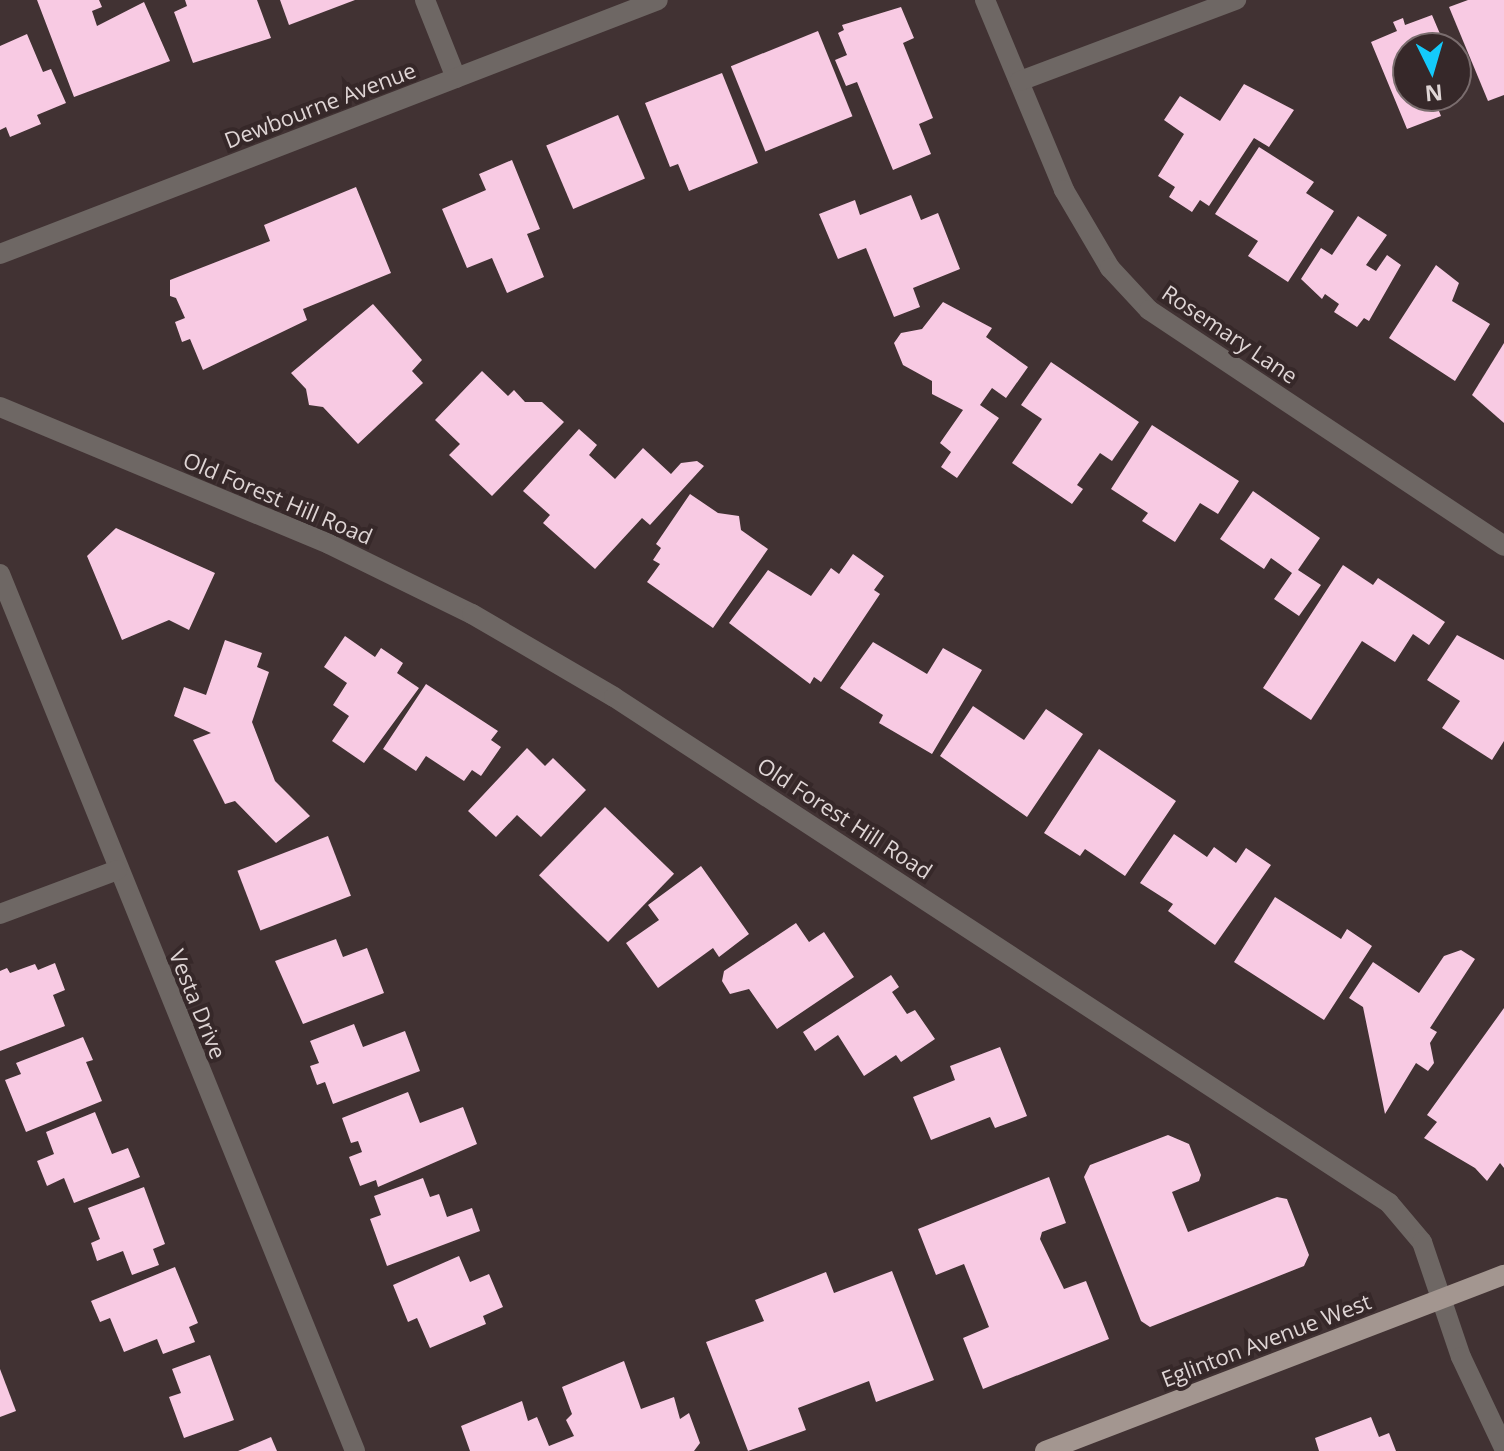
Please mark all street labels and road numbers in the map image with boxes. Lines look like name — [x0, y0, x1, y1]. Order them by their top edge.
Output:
street label: Dewbourne Avenue — [221, 56, 419, 154]
street label: Rosemary Lane — [1157, 279, 1303, 389]
street label: Old Forest Hill Road — [179, 446, 377, 550]
street label: Old Forest Hill Road — [753, 752, 937, 884]
street label: Vesta Drive — [164, 945, 232, 1063]
street label: Eglinton Avenue West — [1157, 1288, 1375, 1392]

